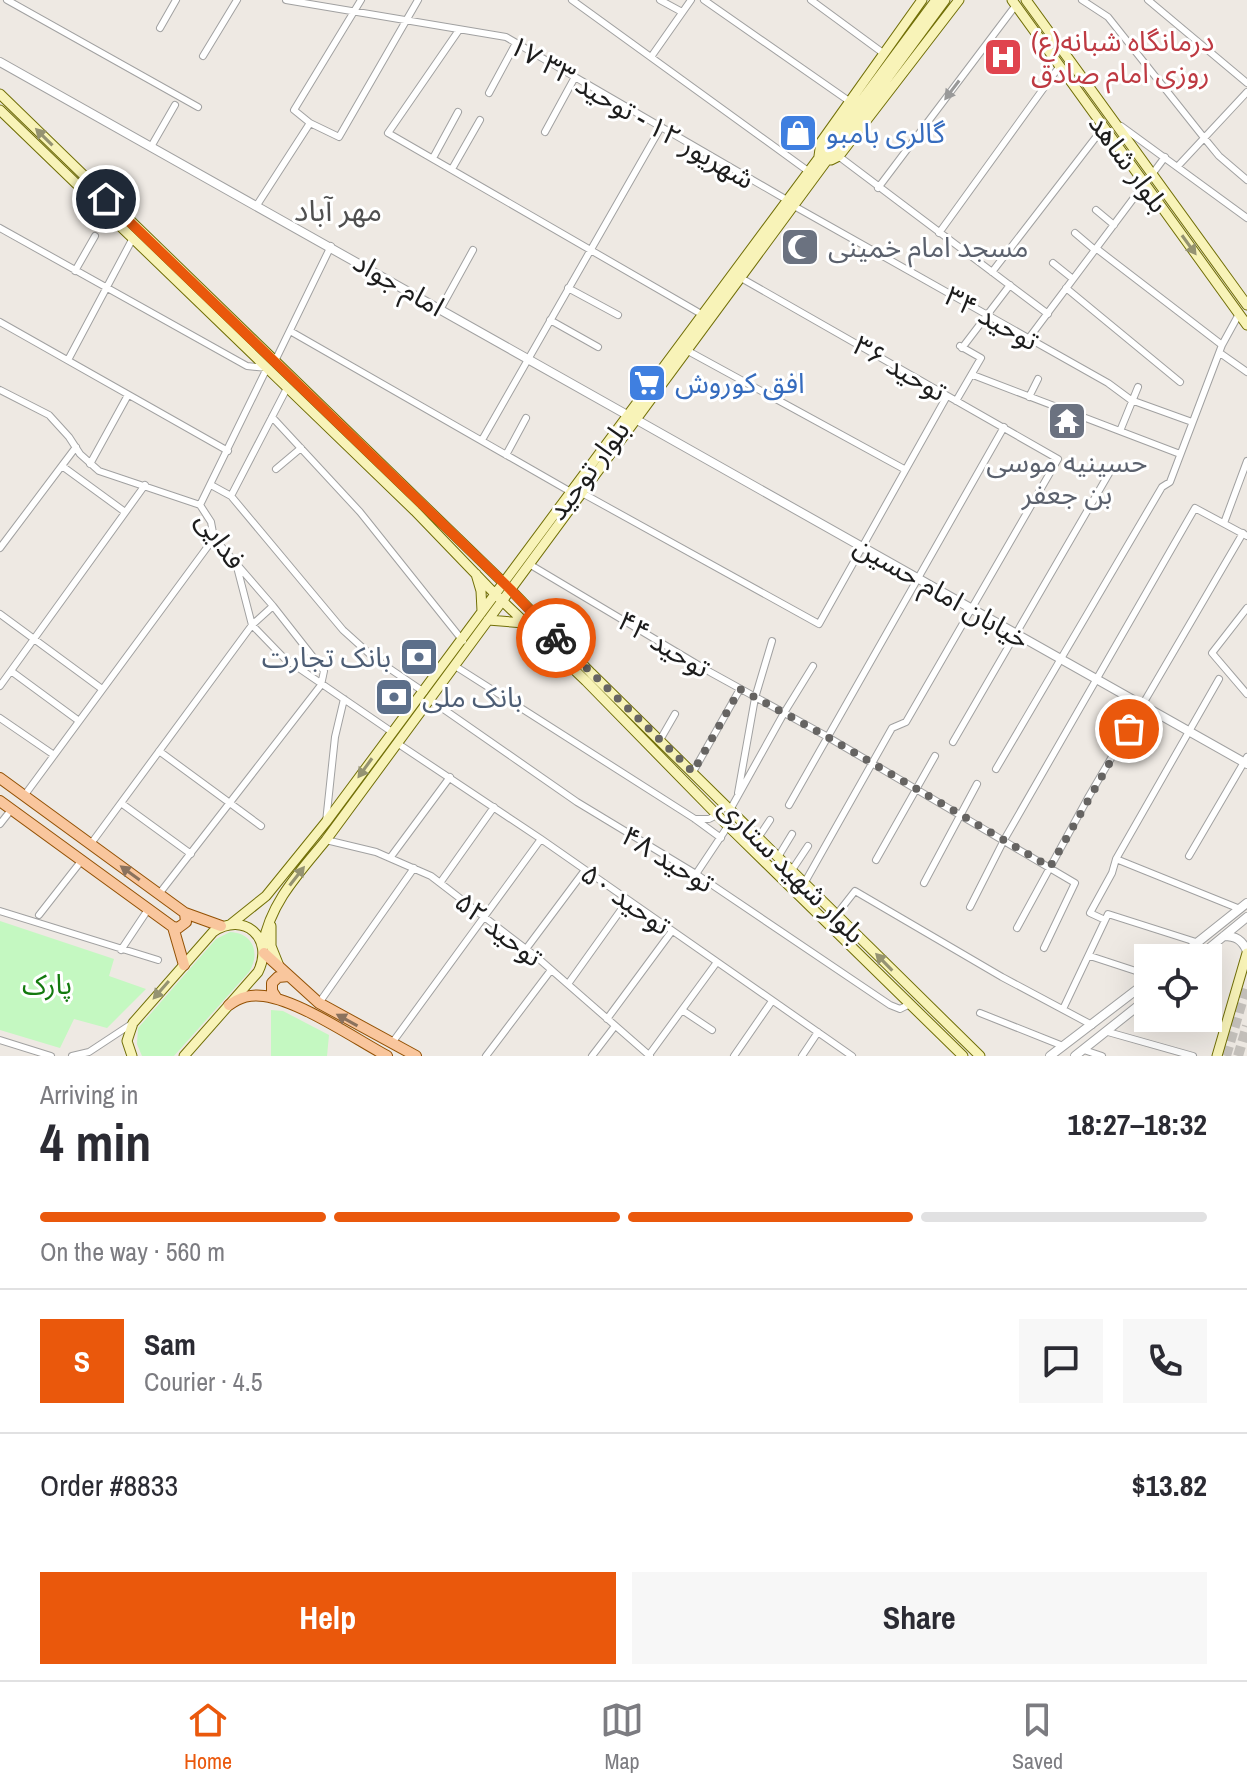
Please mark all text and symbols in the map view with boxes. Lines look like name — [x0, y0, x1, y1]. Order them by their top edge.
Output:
place label: (ع)درمانگاه شبانه روزی امام صادق — [1031, 22, 1214, 94]
street label: ۱۷ شهریور ۱۲ - توحید ۳۳ — [502, 26, 762, 198]
hospital icon: (ع)درمانگاه شبانه روزی امام صادق — [982, 36, 1024, 78]
one-way arrow — [945, 80, 961, 100]
street label: بلوار شاهد — [1080, 106, 1178, 220]
shop icon: گالری بامبو — [777, 112, 819, 154]
place label: گالری بامبو — [826, 114, 945, 152]
one-way arrow — [35, 129, 54, 147]
pin — [72, 165, 140, 233]
icon: home — [84, 177, 128, 221]
district label: مهر آباد — [294, 190, 382, 230]
mosque icon: مسجد امام خمینی — [779, 226, 821, 268]
place label: مسجد امام خمینی — [828, 228, 1028, 268]
one-way arrow — [1181, 234, 1196, 255]
street label: امام جواد — [346, 243, 451, 327]
street label: توحید ۳۴ — [938, 277, 1046, 359]
street label: توحید ۳۶ — [846, 326, 954, 410]
supermarket icon: افق کوروش — [626, 362, 668, 404]
place label: افق کوروش — [675, 364, 805, 402]
temple icon: حسینیه موسی بن جعفر — [1046, 400, 1088, 442]
street label: بلوار توحید — [538, 412, 638, 528]
place label: حسینیه موسی بن جعفر — [986, 443, 1148, 513]
street label: فدایی — [187, 503, 255, 577]
street label: خیابان امام حسین — [846, 526, 1037, 659]
courier — [516, 598, 596, 678]
street label: توحید ۴۴ — [611, 601, 717, 687]
icon: bike — [534, 616, 578, 660]
bank icon: بانک تجارت — [398, 636, 440, 678]
place label: بانک تجارت — [262, 638, 391, 676]
bank icon: بانک ملی — [373, 676, 415, 718]
place label: بانک ملی — [422, 678, 523, 716]
pin — [1095, 695, 1163, 763]
icon: bag — [1107, 707, 1151, 751]
one-way arrow — [358, 758, 374, 779]
street label: بلوار شهید ستاری — [711, 789, 873, 951]
street label: توحید ۴۸ — [615, 816, 721, 902]
street label: توحید ۵۰ — [573, 854, 679, 944]
one-way arrow — [119, 865, 141, 881]
one-way arrow — [288, 866, 304, 886]
street label: توحید ۵۲ — [447, 883, 551, 975]
map controls — [1134, 944, 1222, 1032]
button: locate — [1134, 944, 1222, 1032]
one-way arrow — [876, 953, 894, 972]
park label: پارک — [22, 965, 72, 1003]
one-way arrow — [153, 980, 170, 1000]
one-way arrow — [335, 1013, 358, 1027]
text: Arriving in — [40, 1077, 138, 1112]
text: 18:27–18:32 — [1068, 1104, 1207, 1144]
text: 4 min — [40, 1107, 151, 1177]
text: On the way · 560 m — [40, 1234, 225, 1269]
button: chat — [1019, 1319, 1103, 1403]
button: phone — [1123, 1319, 1207, 1403]
text: Sam — [144, 1324, 196, 1364]
text: S — [74, 1341, 90, 1381]
text: Courier · 4.5 — [144, 1364, 263, 1399]
text: Order #8833 — [40, 1465, 178, 1505]
text: $13.82 — [1132, 1465, 1207, 1505]
button: Help — [40, 1572, 616, 1664]
button: Share — [632, 1572, 1207, 1664]
tab: Home — [184, 1698, 232, 1776]
tab: Map — [600, 1698, 644, 1776]
tab: Saved — [1012, 1698, 1063, 1776]

